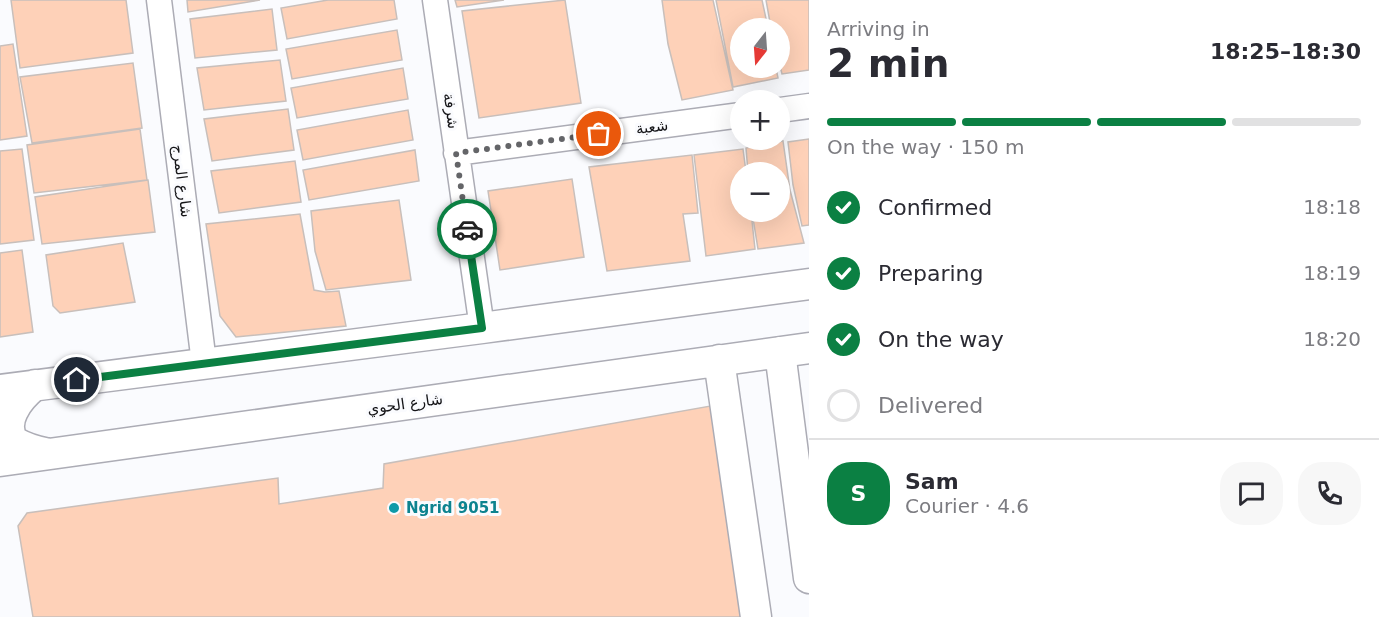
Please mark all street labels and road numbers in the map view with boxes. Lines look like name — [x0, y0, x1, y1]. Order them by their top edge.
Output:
street label: شرفة — [440, 92, 462, 130]
street label: شعبة — [635, 116, 669, 138]
street label: شارع المرج — [168, 143, 195, 219]
street label: شارع الحوي — [366, 390, 444, 419]

